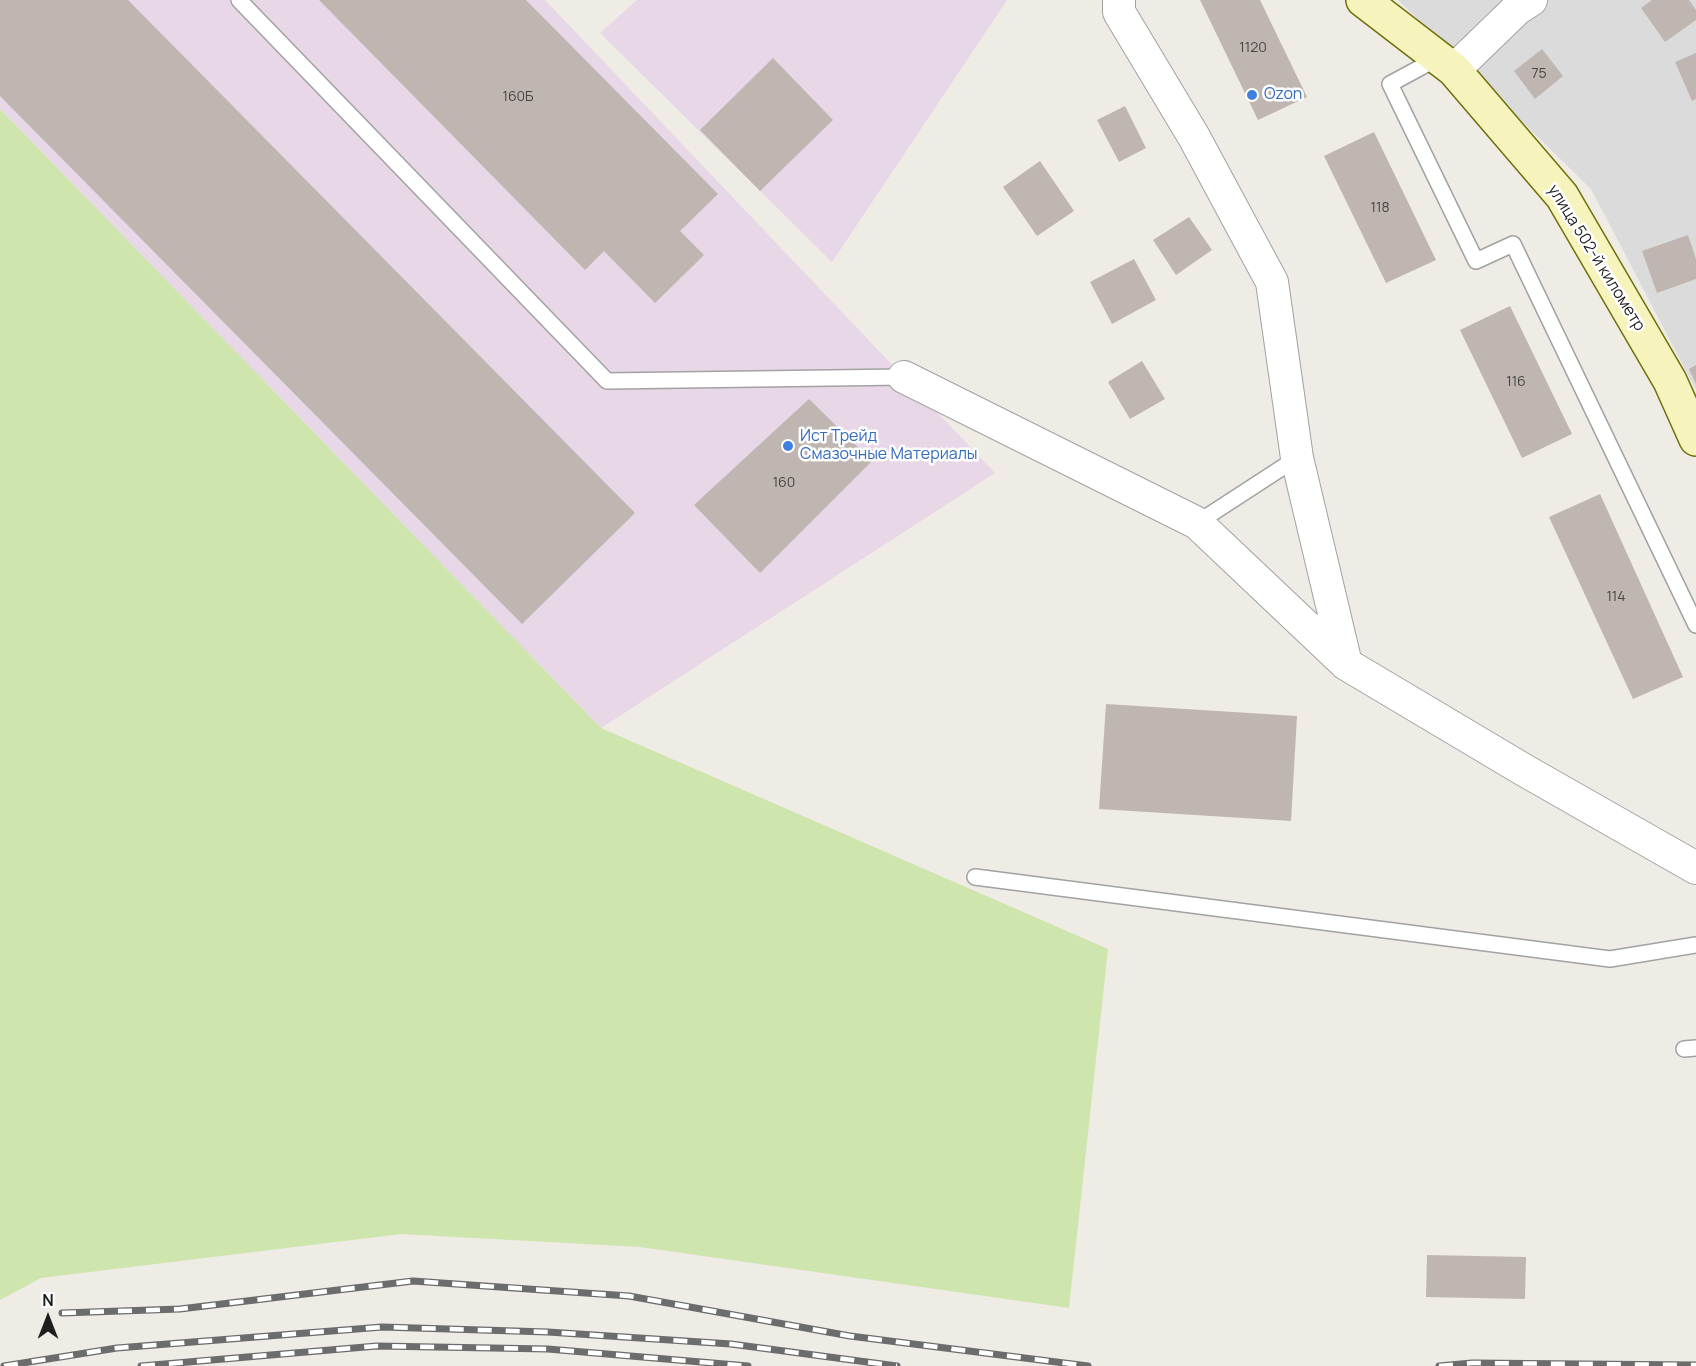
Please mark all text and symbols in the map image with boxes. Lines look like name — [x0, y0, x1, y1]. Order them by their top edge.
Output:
house number: 1120 — [1239, 40, 1267, 56]
house number: 75 — [1531, 66, 1547, 82]
place label: Ozon — [1264, 85, 1302, 105]
marker: Ozon — [1245, 88, 1259, 102]
house number: 160Б — [502, 89, 534, 105]
street label: улица 502-й километр — [1543, 181, 1649, 335]
house number: 118 — [1370, 200, 1390, 216]
house number: 116 — [1506, 374, 1526, 390]
place label: Ист Трейд Смазочные Материалы — [800, 427, 978, 465]
marker: Ист Трейд Смазочные Материалы — [781, 439, 795, 453]
house number: 160 — [773, 475, 795, 491]
house number: 114 — [1606, 589, 1626, 605]
north arrow — [18, 1288, 78, 1348]
text: N — [42, 1289, 54, 1311]

